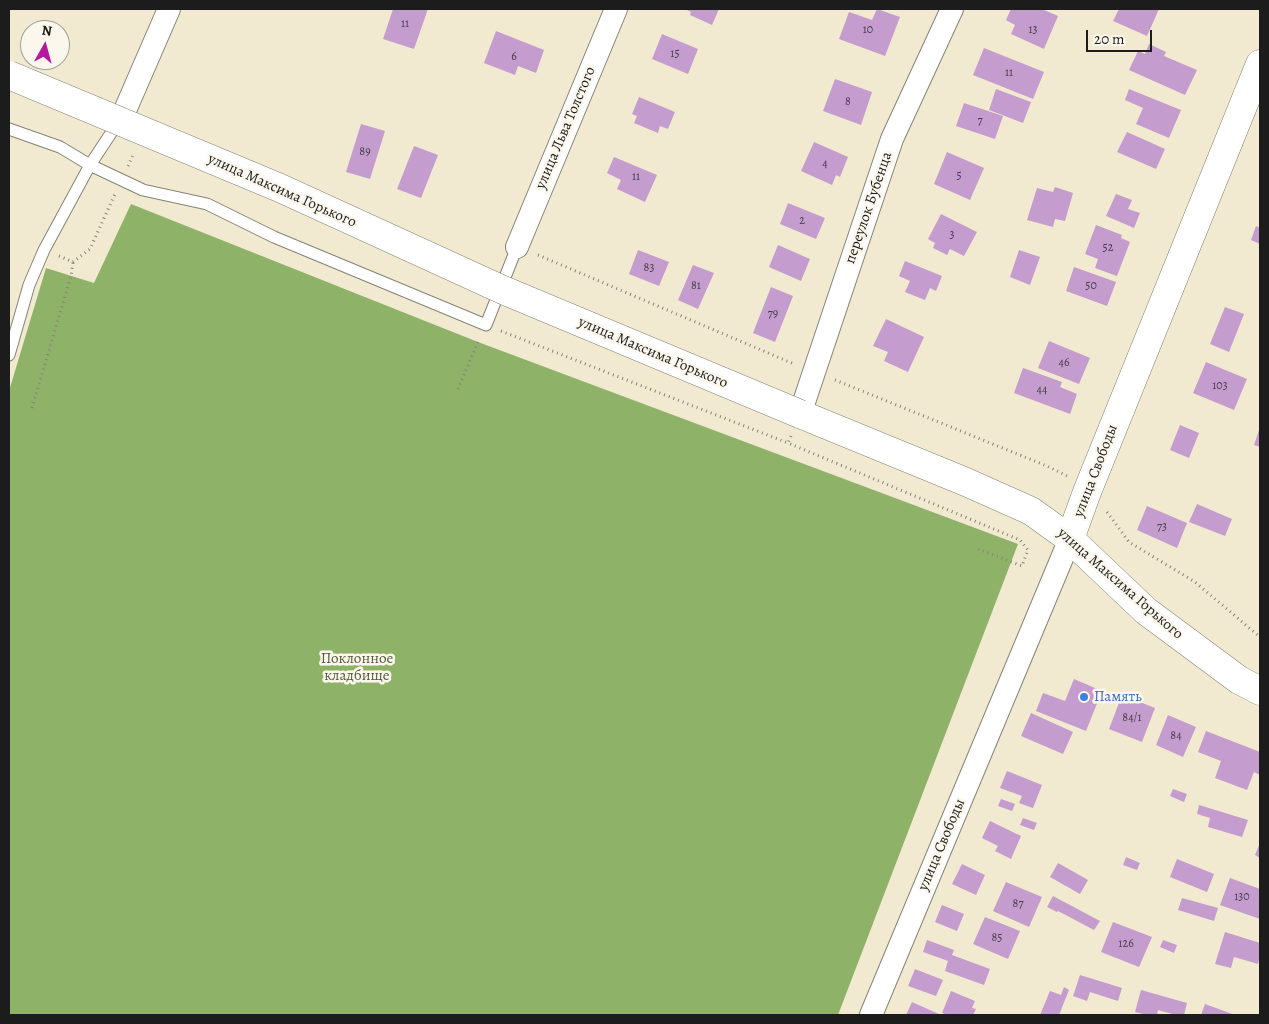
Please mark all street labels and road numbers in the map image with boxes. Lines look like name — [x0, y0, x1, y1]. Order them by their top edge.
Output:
street label: улица Льва Толстого — [532, 64, 600, 192]
street label: улица Максима Горького — [205, 150, 359, 232]
street label: переулок Бубенца — [841, 150, 897, 266]
street label: улица Максима Горького — [576, 313, 730, 393]
street label: улица Свободы — [1070, 422, 1122, 520]
street label: улица Максима Горького — [1053, 524, 1187, 644]
street label: улица Свободы — [915, 796, 969, 894]

